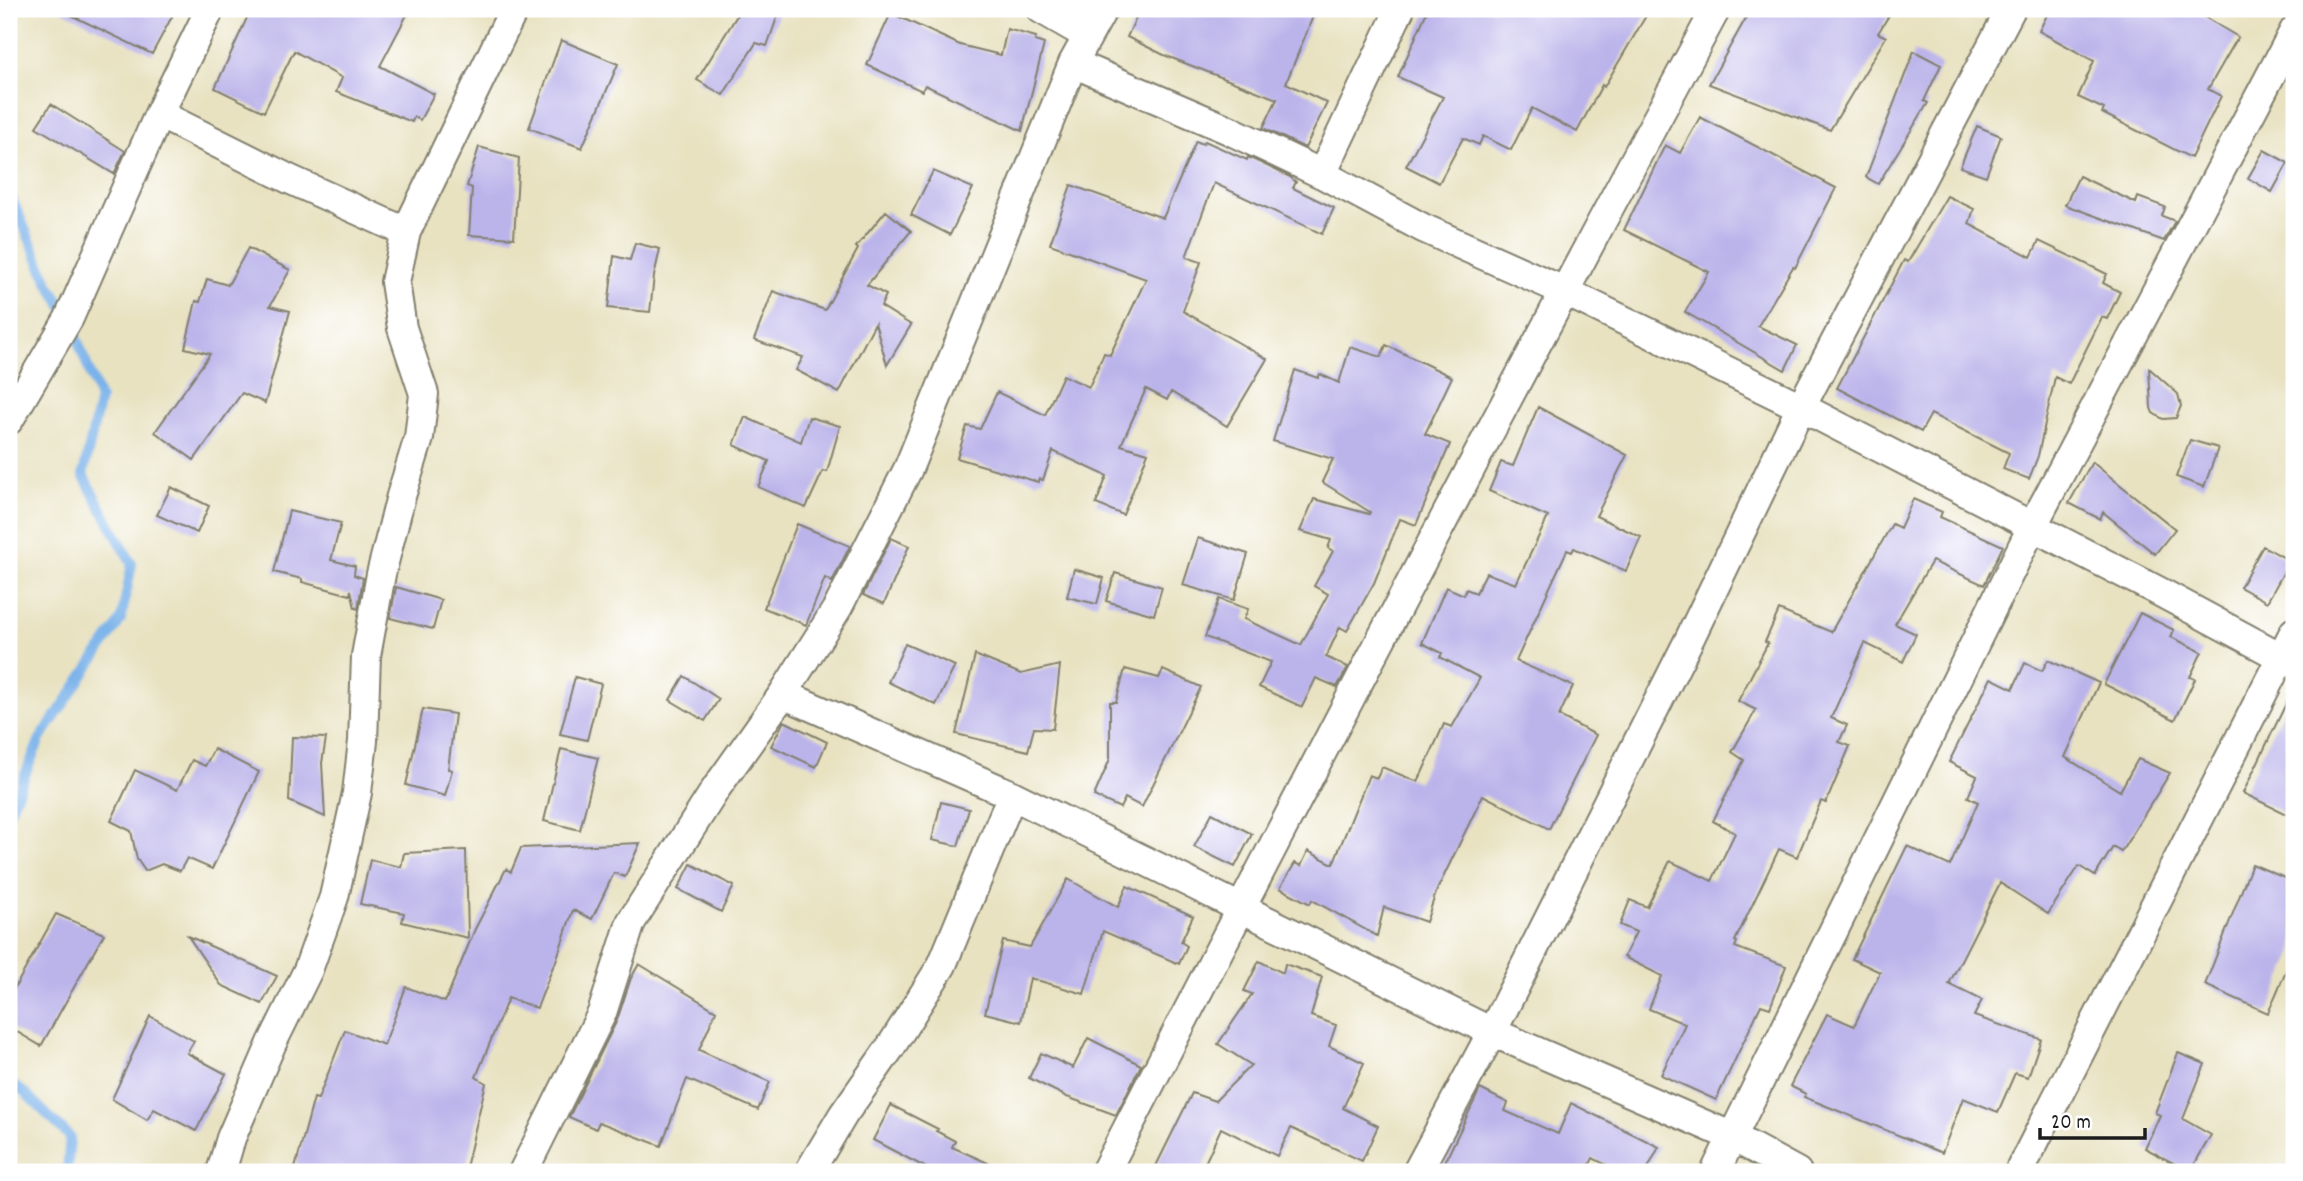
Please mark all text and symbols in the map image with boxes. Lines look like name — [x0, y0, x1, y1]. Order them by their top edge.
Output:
scale bar — [2040, 1097, 2146, 1141]
text: 20 m — [2051, 1109, 2091, 1139]

